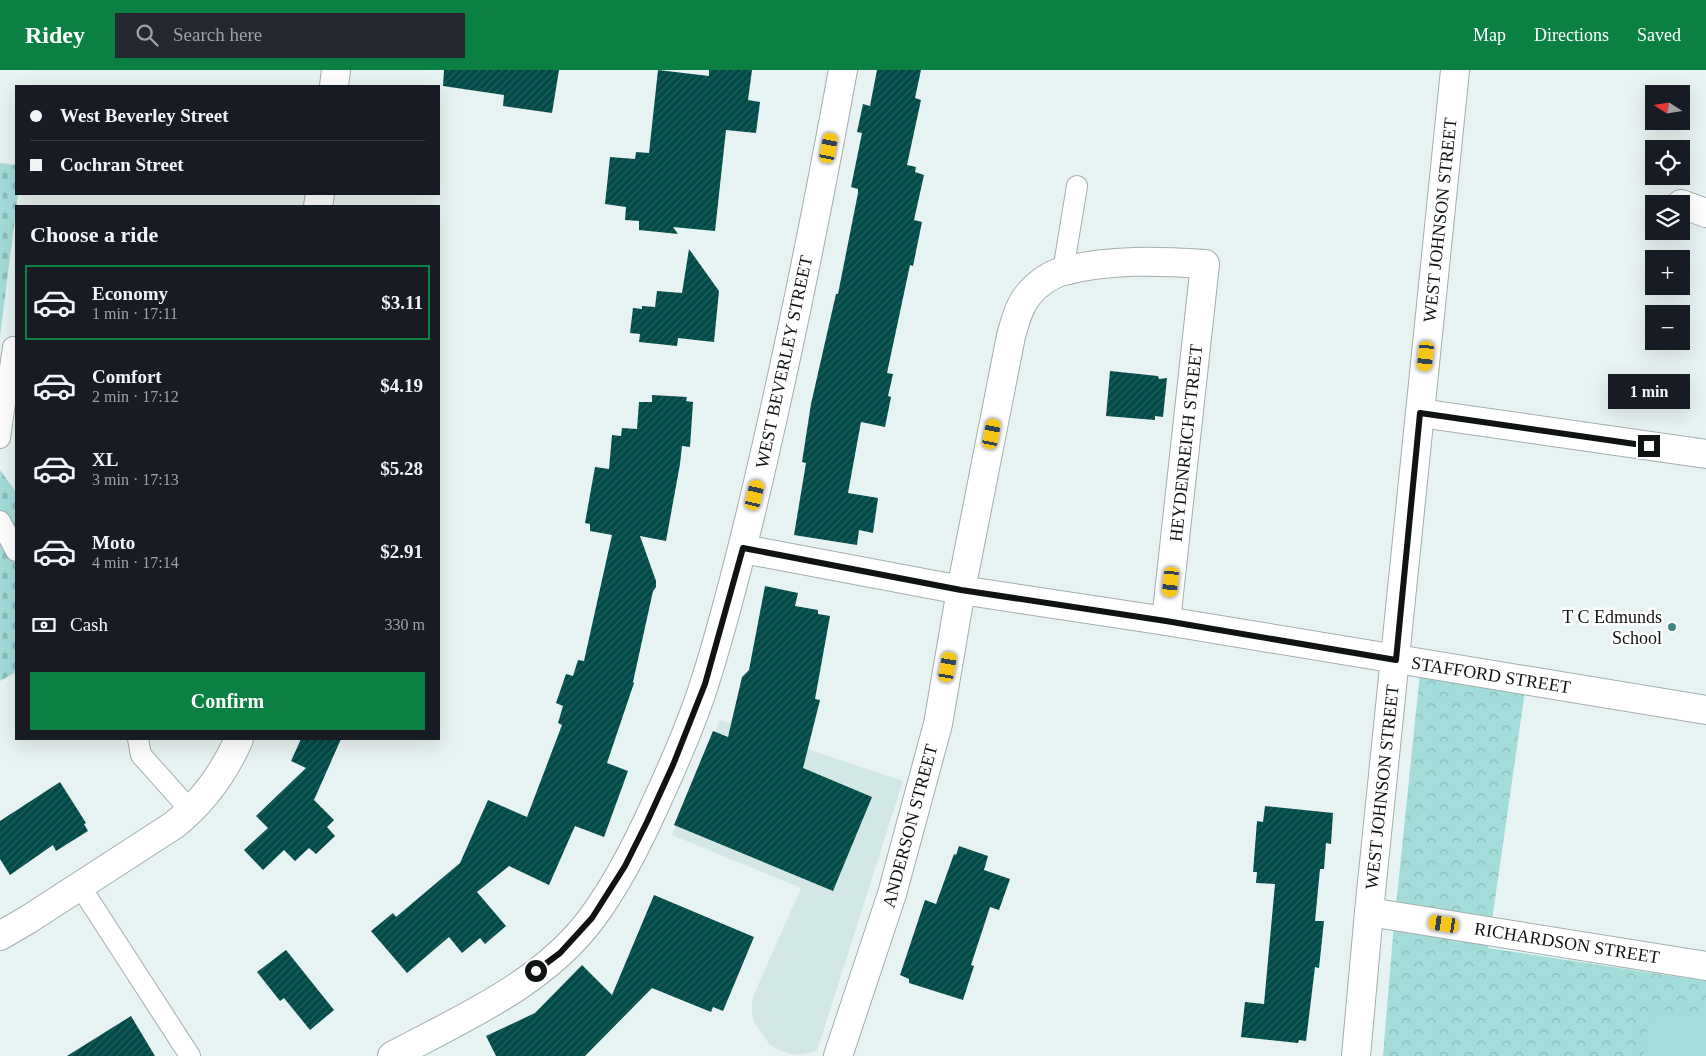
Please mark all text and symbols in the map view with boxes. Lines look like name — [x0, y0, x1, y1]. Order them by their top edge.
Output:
search box — [115, 13, 465, 58]
icon: search — [133, 21, 161, 49]
text: Ridey — [25, 22, 85, 48]
text: Search here — [173, 24, 262, 45]
text: Map — [1473, 25, 1506, 45]
text: Directions — [1534, 25, 1609, 45]
text: Saved — [1637, 25, 1681, 45]
north arrow — [1645, 85, 1690, 130]
map controls — [1645, 85, 1690, 350]
text: West Beverley Street — [60, 105, 228, 126]
street label: WEST JOHNSON STREET — [1419, 117, 1461, 323]
car — [818, 132, 839, 164]
button: locate — [1645, 140, 1690, 185]
text: Cochran Street — [60, 154, 184, 175]
button: layers — [1645, 195, 1690, 240]
text: Choose a ride — [30, 222, 158, 247]
button: + — [1645, 250, 1690, 295]
street label: WEST BEVERLEY STREET — [752, 254, 816, 470]
icon: car — [32, 280, 77, 325]
text: Economy — [92, 283, 168, 304]
text: $3.11 — [381, 292, 423, 313]
text: 1 min · 17:11 — [92, 305, 178, 322]
button: − — [1645, 305, 1690, 350]
car — [1416, 340, 1435, 372]
street label: HEYDENREICH STREET — [1166, 343, 1206, 543]
icon: car — [32, 363, 77, 408]
text: Comfort — [92, 366, 162, 387]
callout: 1 min — [1608, 374, 1690, 408]
text: $4.19 — [380, 375, 423, 396]
text: 1 min — [1630, 383, 1668, 400]
text: 2 min · 17:12 — [92, 388, 179, 405]
car — [981, 418, 1002, 450]
route end — [1638, 435, 1660, 457]
icon: car — [32, 446, 77, 491]
text: XL — [92, 449, 118, 470]
text: $5.28 — [380, 458, 423, 479]
text: 3 min · 17:13 — [92, 471, 179, 488]
car — [744, 479, 765, 511]
icon: car — [32, 529, 77, 574]
text: Moto — [92, 532, 135, 553]
text: $2.91 — [380, 541, 423, 562]
text: 4 min · 17:14 — [92, 554, 179, 571]
car — [1161, 566, 1180, 598]
place label: T C Edmunds School — [1562, 607, 1662, 648]
icon: cash — [30, 611, 58, 639]
text: Cash — [70, 614, 108, 635]
text: 330 m — [385, 616, 425, 633]
marker: T C Edmunds School — [1666, 621, 1678, 633]
car — [938, 651, 957, 683]
street label: STAFFORD STREET — [1410, 653, 1572, 697]
button: Confirm — [30, 672, 425, 730]
street label: WEST JOHNSON STREET — [1361, 684, 1403, 890]
street label: ANDERSON STREET — [879, 742, 941, 910]
car — [1428, 914, 1459, 934]
street label: RICHARDSON STREET — [1473, 918, 1661, 968]
route start — [525, 960, 547, 982]

